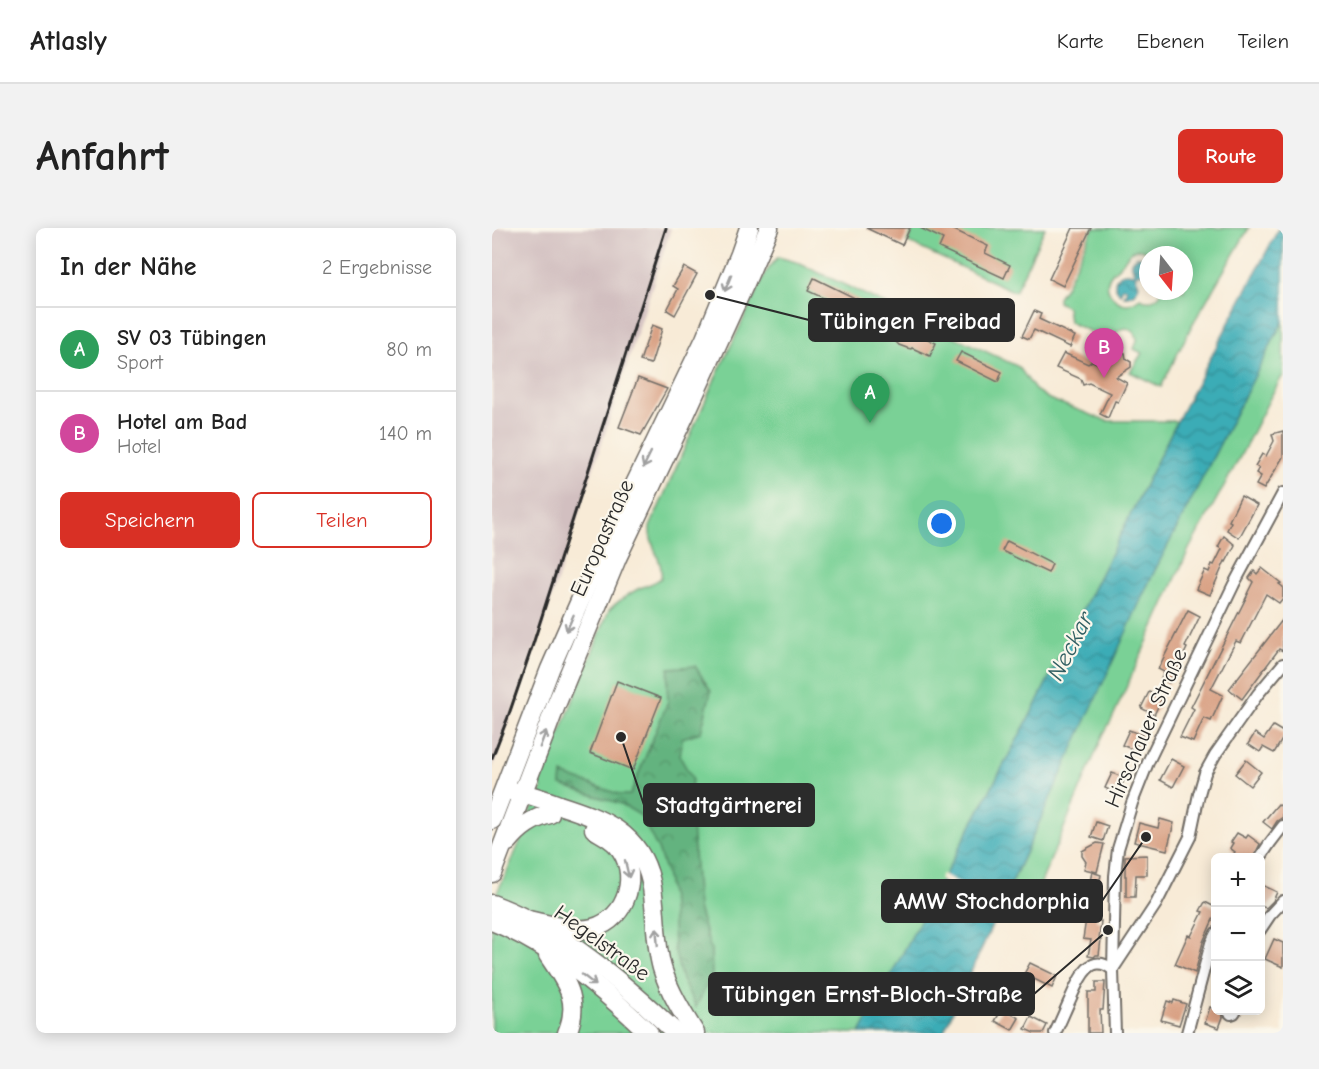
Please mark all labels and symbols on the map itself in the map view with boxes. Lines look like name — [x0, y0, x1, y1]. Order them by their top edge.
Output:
north arrow — [1139, 246, 1193, 300]
one-way arrow — [722, 273, 733, 291]
callout: Tübingen Freibad — [809, 299, 1014, 341]
text: Tübingen Freibad — [821, 307, 1001, 335]
pin: B — [1084, 328, 1124, 378]
pin: A — [850, 374, 890, 423]
one-way arrow — [641, 451, 653, 469]
street label: Europastraße — [565, 476, 639, 600]
your location — [927, 509, 956, 538]
water label: Neckar — [1041, 606, 1100, 685]
one-way arrow — [564, 613, 575, 631]
street label: Hirschauer Straße — [1099, 644, 1193, 812]
one-way arrow — [538, 730, 549, 749]
callout: Stadtgärtnerei — [644, 784, 814, 826]
text: Stadtgärtnerei — [656, 791, 802, 819]
one-way arrow — [622, 859, 633, 878]
callout: AMW Stochdorphia — [882, 880, 1102, 922]
text: AMW Stochdorphia — [894, 887, 1090, 915]
street label: Hegelstraße — [549, 900, 655, 986]
one-way arrow — [651, 928, 662, 948]
one-way arrow — [581, 973, 597, 986]
callout: Tübingen Ernst-Bloch-Straße — [709, 973, 1034, 1015]
text: Tübingen Ernst-Bloch-Straße — [722, 980, 1023, 1008]

